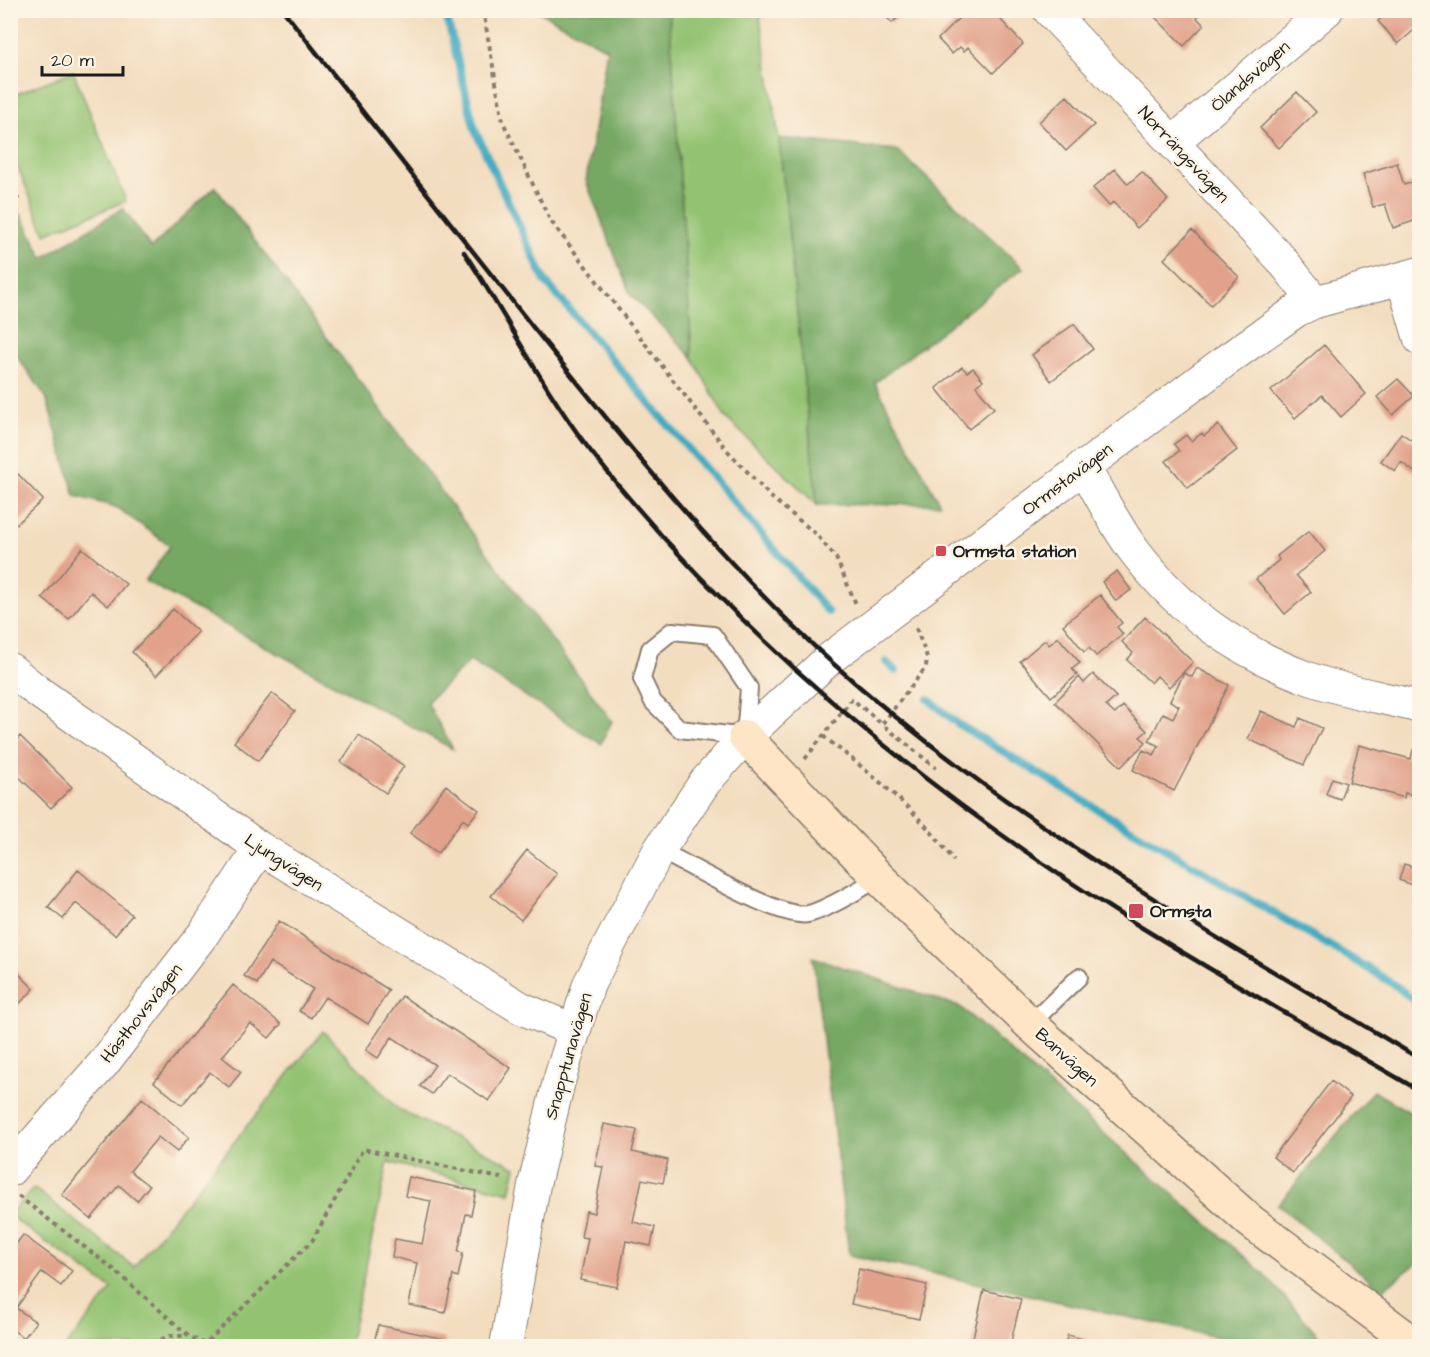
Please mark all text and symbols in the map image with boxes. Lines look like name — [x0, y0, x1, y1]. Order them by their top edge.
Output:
street label: Ölandsvägen — [1205, 35, 1296, 119]
scale bar — [42, 39, 123, 77]
text: 20 m — [51, 48, 94, 73]
street label: Norrängsvägen — [1131, 100, 1235, 209]
street label: Ormstavägen — [1017, 437, 1119, 523]
place label: Ormsta station — [953, 539, 1076, 564]
marker: Ormsta station — [934, 544, 948, 558]
street label: Ljungvägen — [239, 828, 328, 898]
place label: Ormsta — [1150, 899, 1212, 924]
marker: Ormsta — [1127, 902, 1145, 920]
street label: Hästhovsvägen — [95, 958, 189, 1069]
street label: Snapptunavägen — [538, 990, 599, 1123]
street label: Banvägen — [1029, 1022, 1104, 1093]

